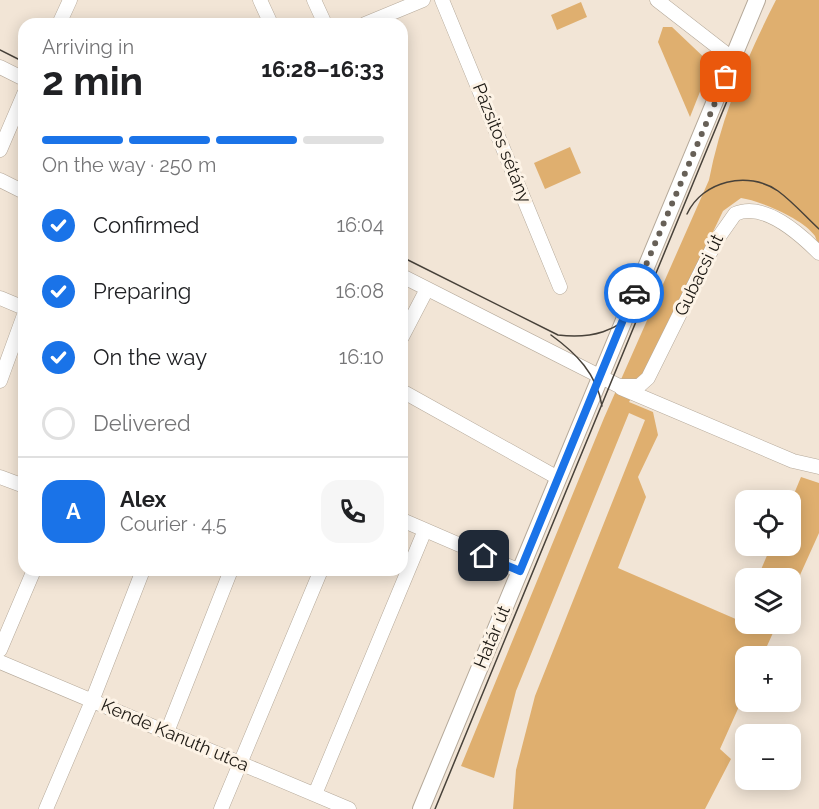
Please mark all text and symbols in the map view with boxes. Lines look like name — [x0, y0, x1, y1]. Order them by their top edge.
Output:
text: Arriving in — [42, 35, 134, 59]
pin — [700, 51, 751, 102]
text: 16:28–16:33 — [261, 56, 384, 82]
text: 2 min — [42, 58, 143, 104]
icon: bag — [709, 60, 742, 93]
street label: Pázsitos sétány — [469, 80, 536, 206]
text: On the way · 250 m — [42, 153, 216, 177]
icon: check — [42, 209, 75, 242]
text: Confirmed — [93, 212, 200, 238]
text: 16:04 — [336, 213, 384, 237]
street label: Gubacsi út — [670, 230, 727, 319]
courier — [604, 263, 664, 323]
icon: check — [42, 275, 75, 308]
icon: car — [618, 277, 651, 310]
text: Preparing — [93, 278, 191, 304]
text: 16:08 — [336, 279, 384, 303]
icon: check — [42, 341, 75, 374]
text: On the way — [93, 344, 207, 370]
text: 16:10 — [339, 345, 384, 369]
text: Delivered — [93, 410, 191, 436]
button: phone — [321, 480, 384, 543]
text: Alex — [120, 486, 166, 512]
map controls — [735, 490, 801, 790]
button: locate — [735, 490, 801, 556]
text: A — [66, 498, 81, 524]
text: Courier · 4.5 — [120, 512, 227, 536]
pin — [458, 530, 509, 581]
icon: home — [467, 539, 500, 572]
button: layers — [735, 568, 801, 634]
street label: Határ út — [469, 602, 514, 671]
button: + — [735, 646, 801, 712]
street label: Kende Kanuth utca — [98, 694, 252, 775]
button: − — [735, 724, 801, 790]

